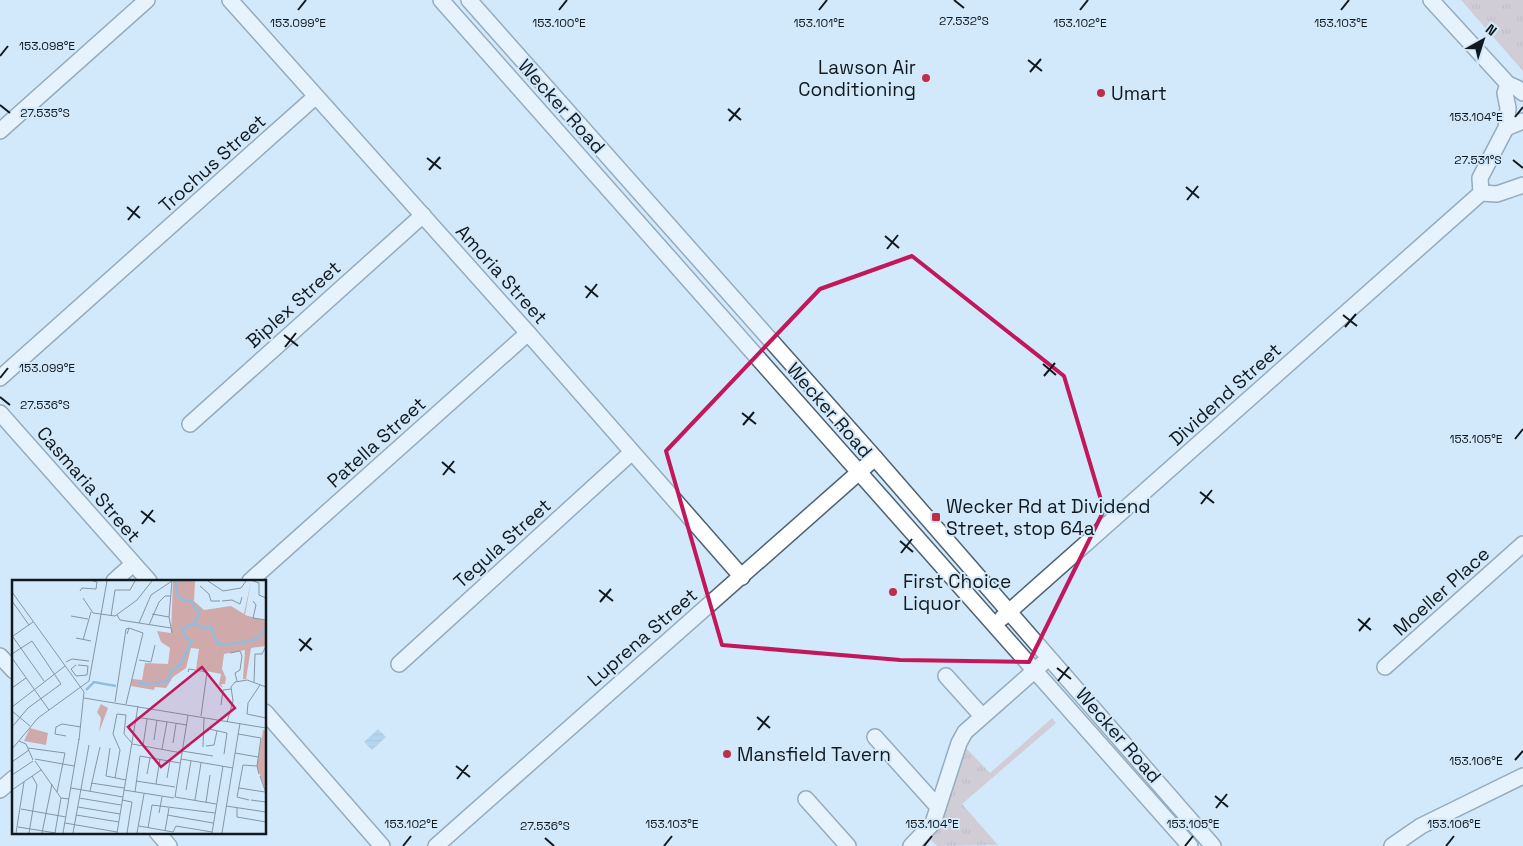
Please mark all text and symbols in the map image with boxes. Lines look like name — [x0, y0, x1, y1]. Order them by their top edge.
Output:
text: 27.532°S — [939, 13, 989, 29]
text: 153.099°E — [270, 15, 326, 31]
text: 153.100°E — [532, 15, 586, 31]
text: 153.101°E — [793, 15, 845, 31]
text: 153.102°E — [1053, 15, 1107, 31]
text: 153.103°E — [1314, 15, 1368, 31]
north arrow — [1458, 15, 1508, 65]
text: N — [1482, 20, 1500, 40]
text: 153.098°E — [19, 38, 75, 54]
street label: Wecker Road — [513, 54, 611, 159]
place label: Lawson Air Conditioning — [798, 55, 916, 102]
marker: Lawson Air Conditioning — [920, 72, 932, 84]
place label: Umart — [1111, 81, 1167, 106]
marker: Umart — [1095, 87, 1107, 99]
text: 27.535°S — [20, 105, 70, 121]
street label: Trochus Street — [154, 109, 271, 218]
text: 153.104°E — [1449, 109, 1503, 125]
text: 27.531°S — [1454, 152, 1502, 168]
street label: Amoria Street — [450, 219, 553, 329]
street label: Biplex Street — [241, 255, 346, 353]
street label: Dividend Street — [1164, 337, 1287, 451]
street label: Wecker Road — [781, 357, 878, 463]
text: 153.099°E — [19, 360, 75, 376]
street label: Patella Street — [322, 391, 431, 493]
text: 27.536°S — [20, 397, 70, 413]
street label: Casmaria Street — [31, 421, 146, 548]
text: 153.105°E — [1449, 431, 1503, 447]
street label: Tegula Street — [448, 493, 556, 594]
place label: Wecker Rd at Dividend Street, stop 64a — [946, 494, 1151, 541]
marker: Wecker Rd at Dividend Street, stop 64a — [930, 511, 942, 523]
street label: Moeller Place — [1388, 541, 1495, 641]
place label: First Choice Liquor — [903, 569, 1011, 616]
inset map — [12, 580, 266, 834]
street label: Luprena Street — [582, 583, 703, 692]
marker: First Choice Liquor — [887, 586, 899, 598]
street label: Wecker Road — [1070, 682, 1167, 788]
place label: Mansfield Tavern — [737, 742, 891, 767]
marker: Mansfield Tavern — [721, 748, 733, 760]
text: 153.106°E — [1449, 753, 1503, 769]
text: 153.102°E — [384, 816, 438, 832]
text: 153.103°E — [645, 816, 699, 832]
text: 153.104°E — [905, 816, 959, 832]
text: 153.105°E — [1166, 816, 1220, 832]
text: 153.106°E — [1427, 816, 1481, 832]
text: 27.536°S — [520, 818, 570, 834]

